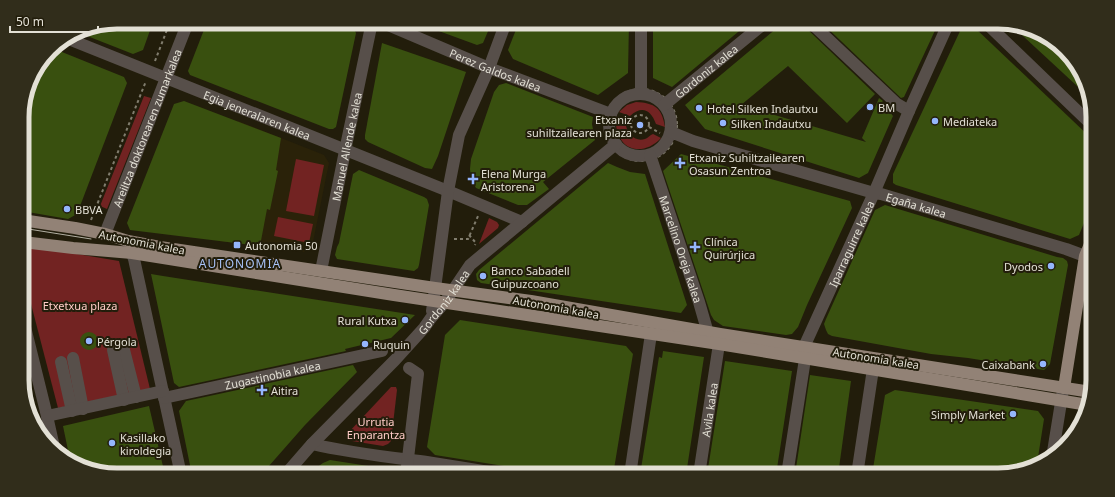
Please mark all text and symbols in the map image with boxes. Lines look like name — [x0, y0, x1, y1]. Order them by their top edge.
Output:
scale bar — [10, 8, 98, 34]
text: 50 m — [16, 13, 44, 30]
street label: Gordoniz kalea — [671, 41, 741, 101]
street label: Perez Galdos kalea — [447, 45, 543, 95]
street label: Areiltza doktorearen zumarkalea — [109, 47, 184, 209]
street label: Egia jeneralaren kalea — [202, 86, 313, 143]
street label: Manuel Allende kalea — [328, 91, 365, 202]
place label: BM — [878, 100, 895, 115]
place label: Hotel Silken Indautxu — [707, 101, 818, 116]
marker: BM — [865, 102, 875, 112]
marker: Hotel Silken Indautxu — [694, 103, 704, 113]
place label: Etxaniz suhiltzailearen plaza — [527, 112, 632, 140]
place label: Mediateka — [943, 114, 997, 129]
place label: Silken Indautxu — [731, 116, 811, 131]
marker: Mediateka — [930, 116, 940, 126]
marker: Silken Indautxu — [718, 118, 728, 128]
marker: Etxaniz suhiltzailearen plaza — [635, 120, 645, 130]
place label: Etxaniz Suhiltzailearen Osasun Zentroa — [689, 150, 805, 178]
marker: Etxaniz Suhiltzailearen Osasun Zentroa — [674, 157, 686, 169]
place label: Elena Murga Aristorena — [481, 166, 546, 194]
marker: Elena Murga Aristorena — [468, 174, 478, 184]
street label: Egaña kalea — [884, 188, 948, 221]
street label: Marcelino Oreja kalea — [656, 193, 706, 305]
street label: Iparraguirre kalea — [825, 198, 877, 289]
place label: BBVA — [75, 202, 103, 217]
marker: BBVA — [62, 204, 72, 214]
street label: Autonomia kalea — [98, 226, 186, 258]
place label: Clínica Quirúrjica — [704, 234, 755, 262]
place label: Autonomia 50 — [245, 238, 318, 253]
marker: Autonomia 50 — [232, 240, 242, 250]
marker: Clínica Quirúrjica — [689, 241, 701, 253]
district label: AUTONOMIA — [199, 255, 281, 272]
place label: Dyodos — [1004, 259, 1043, 274]
marker: Dyodos — [1046, 261, 1056, 271]
place label: Banco Sabadell Guipuzcoano — [491, 263, 570, 291]
street label: Gordoniz kalea — [414, 266, 472, 338]
marker: Banco Sabadell Guipuzcoano — [478, 271, 488, 281]
street label: Autonomia kalea — [512, 292, 600, 322]
park label: Etxetxua plaza — [43, 298, 117, 313]
place label: Rural Kutxa — [338, 313, 397, 328]
marker: Rural Kutxa — [400, 315, 410, 325]
place label: Pérgola — [97, 334, 137, 349]
marker: Pérgola — [84, 336, 94, 346]
place label: Ruquin — [373, 337, 410, 352]
marker: Ruquin — [360, 339, 370, 349]
street label: Autonomia kalea — [832, 344, 920, 372]
street label: Zugastinobia kalea — [223, 357, 322, 392]
place label: Caixabank — [981, 357, 1035, 372]
marker: Caixabank — [1038, 359, 1048, 369]
street label: Avila kalea — [697, 382, 720, 438]
place label: Aitira — [271, 383, 298, 398]
marker: Aitira — [256, 384, 268, 396]
place label: Simply Market — [931, 407, 1005, 422]
marker: Simply Market — [1008, 409, 1018, 419]
park label: Urrutia Enparantza — [347, 414, 405, 442]
place label: Kasillako kiroldegia — [120, 430, 171, 458]
marker: Kasillako kiroldegia — [107, 438, 117, 448]

